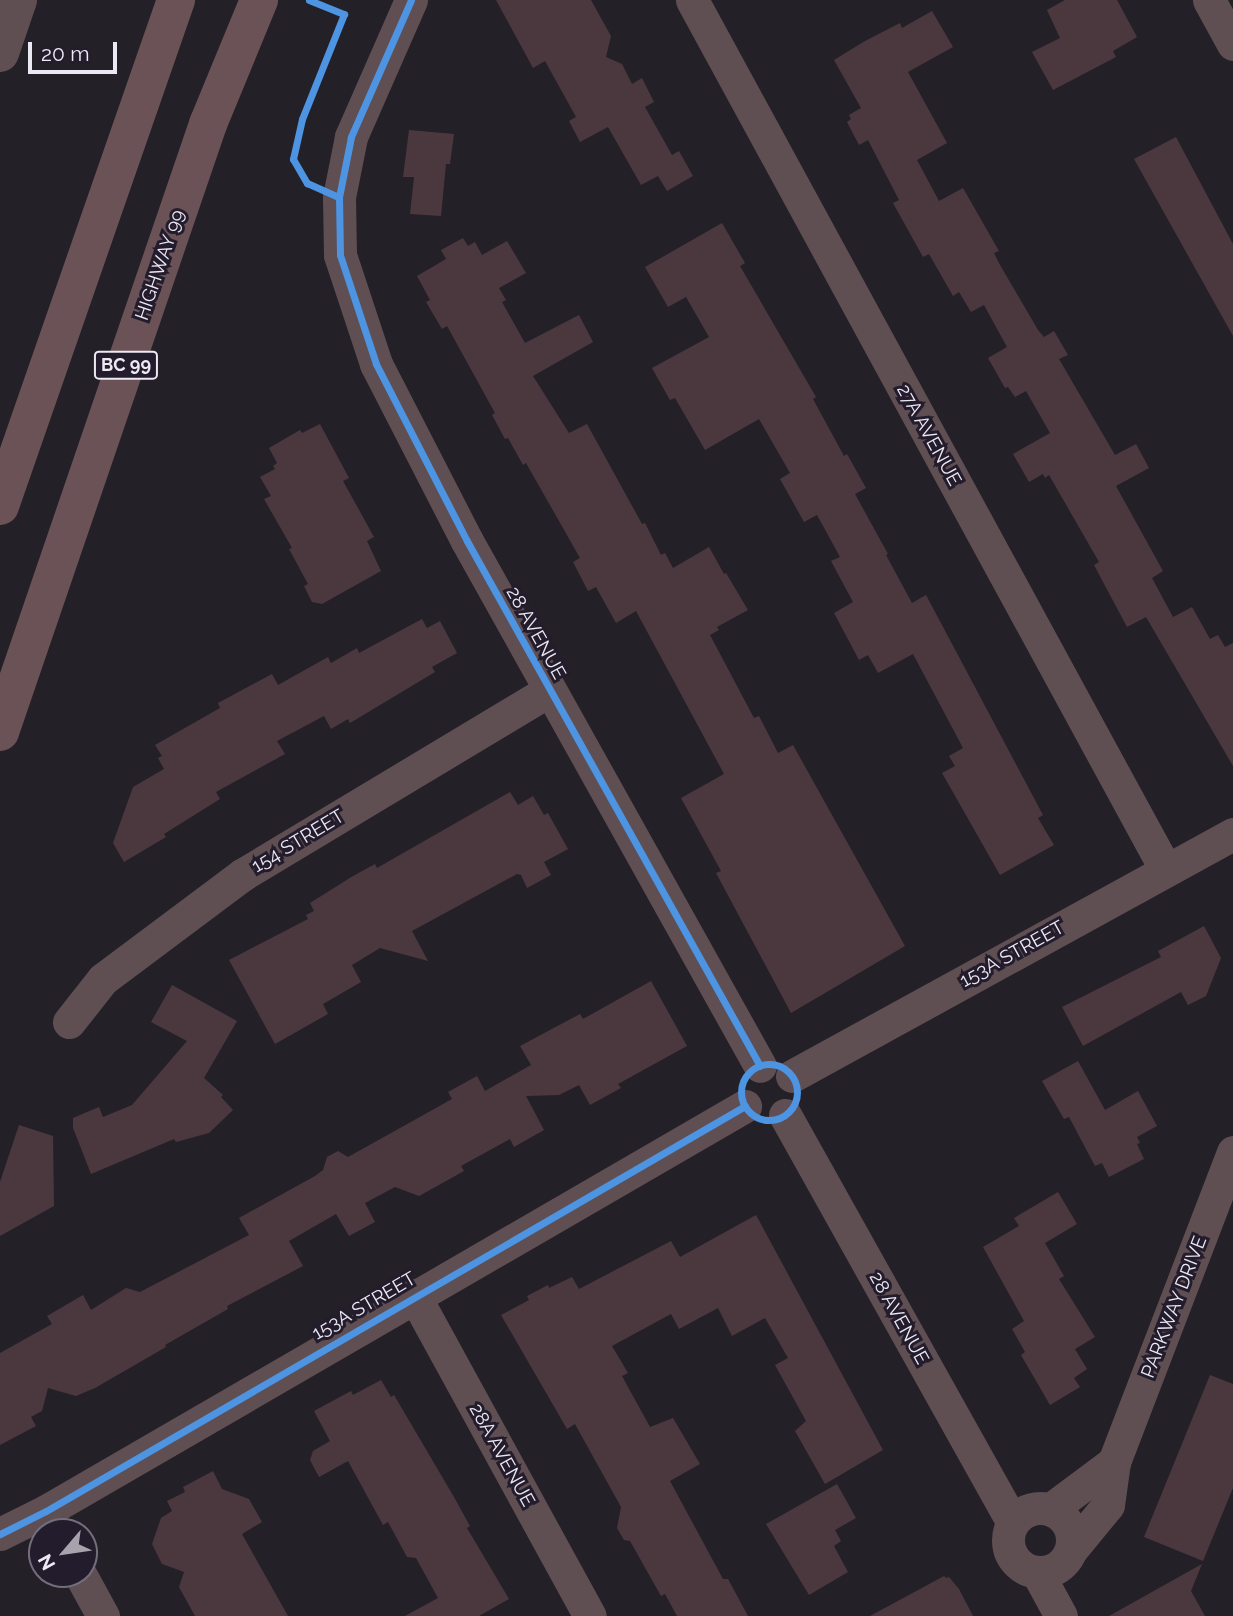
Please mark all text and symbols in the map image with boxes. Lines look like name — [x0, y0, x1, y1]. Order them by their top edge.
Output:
scale bar — [32, 28, 121, 72]
text: 20 m — [41, 41, 89, 66]
street label: HIGHWAY 99 — [130, 206, 190, 324]
road number: BC 99 — [93, 351, 159, 380]
street label: 27A AVENUE — [891, 380, 967, 490]
street label: 28 AVENUE — [501, 583, 571, 683]
street label: 154 STREET — [248, 804, 348, 878]
street label: 153A STREET — [956, 916, 1068, 992]
street label: PARKWAY DRIVE — [1136, 1233, 1212, 1381]
street label: 153A STREET — [308, 1267, 420, 1345]
street label: 28 AVENUE — [864, 1268, 934, 1368]
street label: 28A AVENUE — [464, 1399, 540, 1511]
north arrow — [28, 1518, 98, 1588]
text: N — [33, 1551, 60, 1574]

